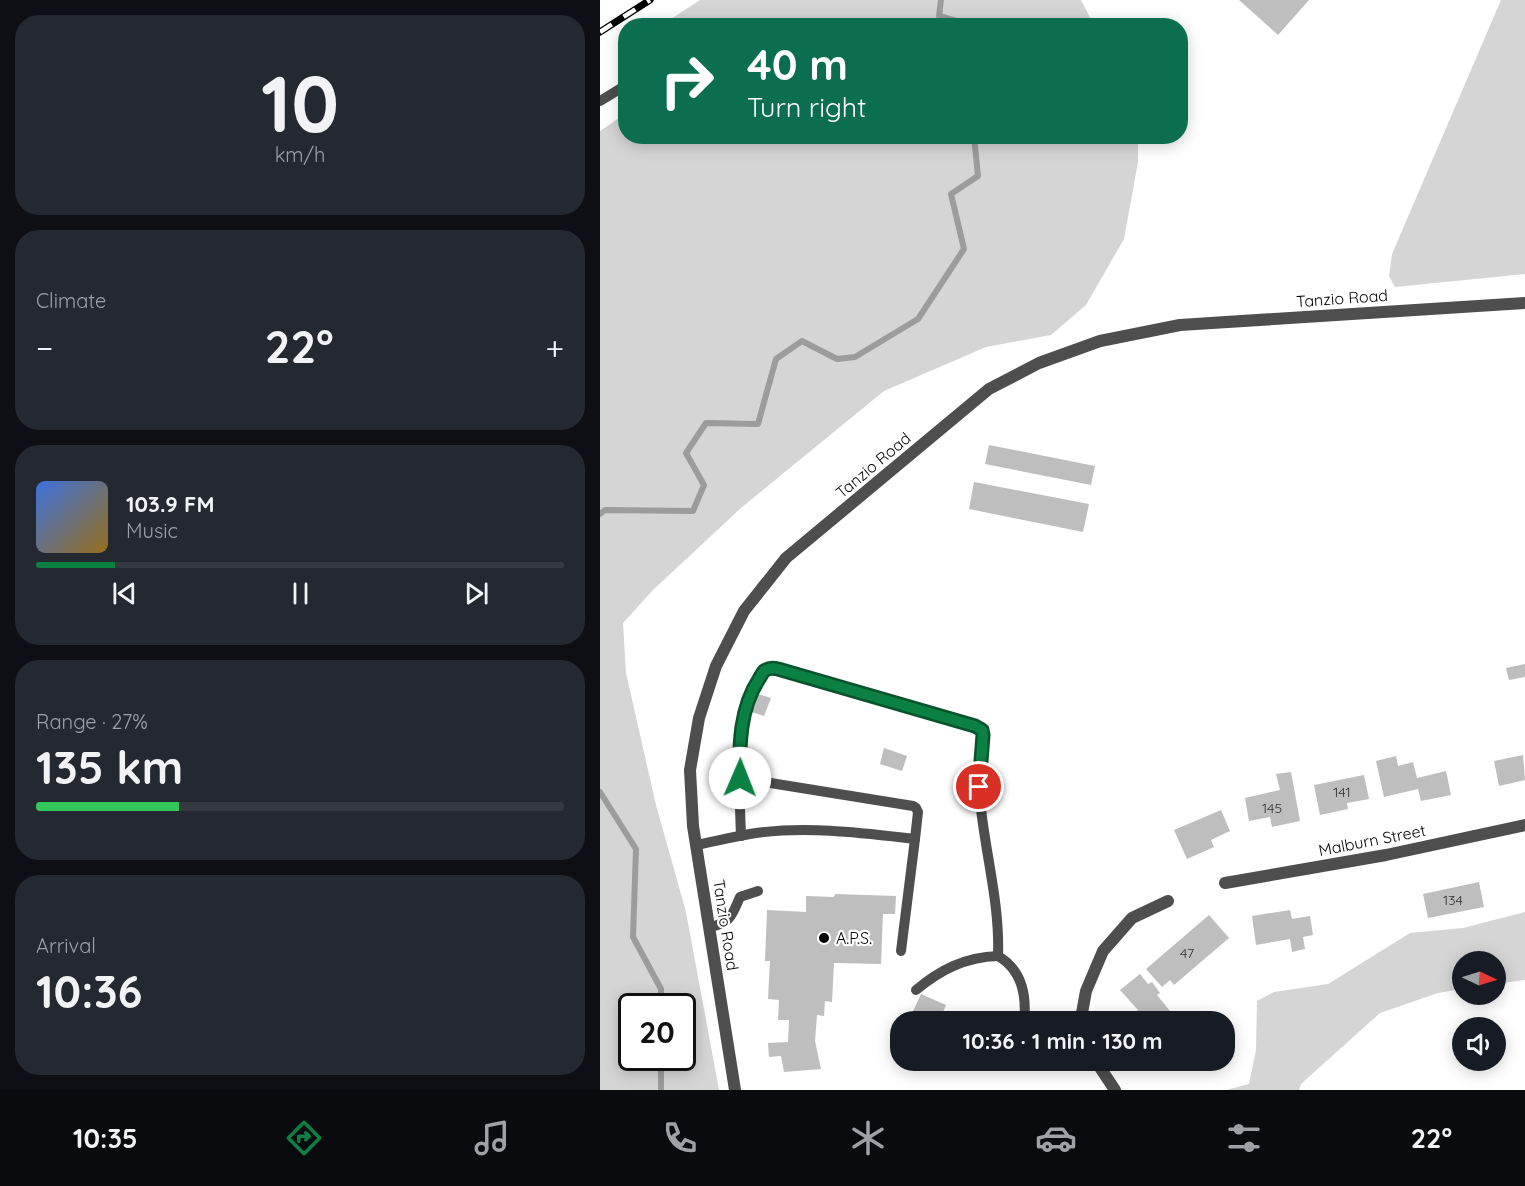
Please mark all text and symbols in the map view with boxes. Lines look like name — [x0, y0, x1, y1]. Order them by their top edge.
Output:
text: 40 m — [747, 38, 848, 91]
icon: right — [648, 42, 726, 120]
text: 10 — [261, 54, 339, 152]
text: Turn right — [747, 90, 866, 124]
text: km/h — [275, 142, 325, 167]
street label: Tanzio Road — [1296, 285, 1388, 311]
text: Climate — [36, 288, 106, 313]
text: 22° — [265, 318, 334, 374]
text: − — [36, 327, 53, 368]
text: + — [545, 327, 564, 368]
street label: Tanzio Road — [831, 428, 915, 502]
text: 103.9 FM — [126, 490, 214, 518]
text: Music — [126, 518, 178, 543]
icon: previous — [108, 577, 141, 610]
icon: pause — [284, 577, 317, 610]
icon: next — [460, 577, 493, 610]
text: Range · 27% — [36, 709, 148, 734]
text: 135 km — [36, 739, 183, 795]
position arrow — [708, 746, 772, 810]
pin — [953, 761, 1004, 812]
icon: arrive — [962, 770, 995, 803]
house number: 141 — [1333, 783, 1351, 801]
house number: 145 — [1262, 799, 1282, 817]
street label: Malburn Street — [1317, 820, 1427, 860]
street label: Tanzio Road — [709, 878, 743, 972]
house number: 134 — [1443, 891, 1463, 909]
place label: A.P.S. — [836, 928, 872, 948]
marker: A.P.S. — [817, 931, 831, 945]
text: Arrival — [36, 933, 96, 958]
house number: 47 — [1180, 944, 1194, 962]
north arrow — [1452, 951, 1506, 1005]
map controls — [1452, 951, 1506, 1071]
text: 10:36 — [36, 963, 142, 1019]
speed limit sign: 20 — [618, 993, 696, 1071]
button: sound — [1452, 1017, 1506, 1071]
text: 10:36 · 1 min · 130 m — [962, 1027, 1163, 1055]
icon: directions — [283, 1117, 325, 1159]
icon: music — [471, 1117, 513, 1159]
icon: phone — [659, 1117, 701, 1159]
icon: climate — [847, 1117, 889, 1159]
icon: car — [1035, 1117, 1077, 1159]
icon: filters — [1223, 1117, 1265, 1159]
text: 10:35 — [73, 1121, 137, 1155]
text: 22° — [1411, 1121, 1452, 1155]

